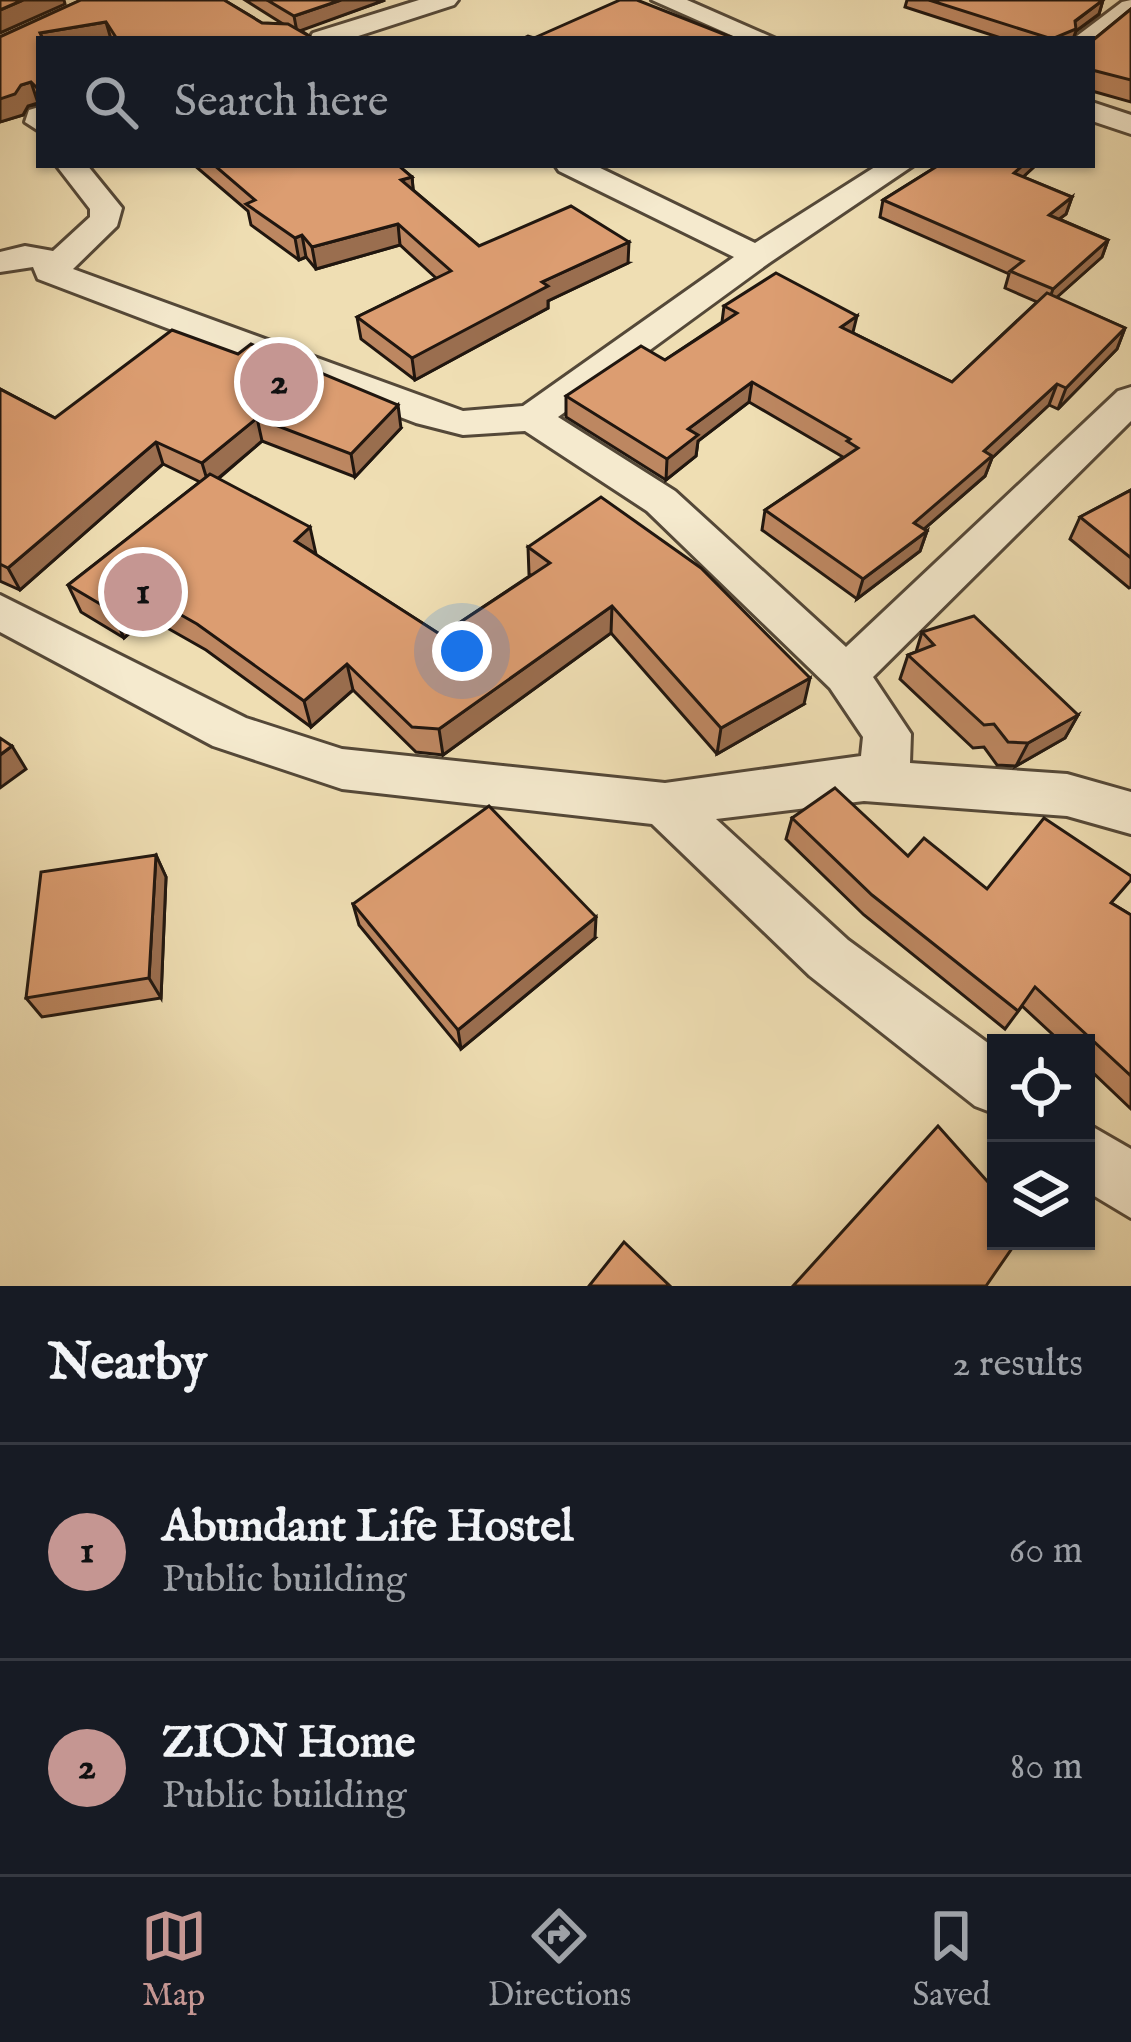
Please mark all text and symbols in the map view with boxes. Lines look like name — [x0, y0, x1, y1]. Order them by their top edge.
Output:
search box — [36, 36, 1095, 168]
icon: search — [78, 69, 144, 135]
text: Search here — [174, 74, 388, 131]
pin: 2 — [240, 337, 318, 427]
pin: 1 — [104, 547, 182, 637]
your location — [432, 621, 492, 681]
map controls — [987, 1034, 1095, 1250]
button: locate — [987, 1034, 1095, 1142]
button: layers — [987, 1142, 1095, 1250]
text: Nearby — [48, 1332, 207, 1397]
text: 2 results — [952, 1340, 1083, 1389]
text: Abundant Life Hostel — [162, 1499, 573, 1556]
text: 1 — [80, 1527, 94, 1576]
text: 60 m — [1009, 1527, 1083, 1576]
text: Public building — [162, 1556, 407, 1605]
text: ZION Home — [162, 1715, 415, 1772]
text: 2 — [78, 1743, 96, 1792]
text: 80 m — [1010, 1743, 1083, 1792]
text: Public building — [162, 1772, 407, 1821]
tab: Map — [141, 1903, 207, 2017]
tab: Directions — [488, 1903, 631, 2017]
tab: Saved — [912, 1903, 990, 2017]

